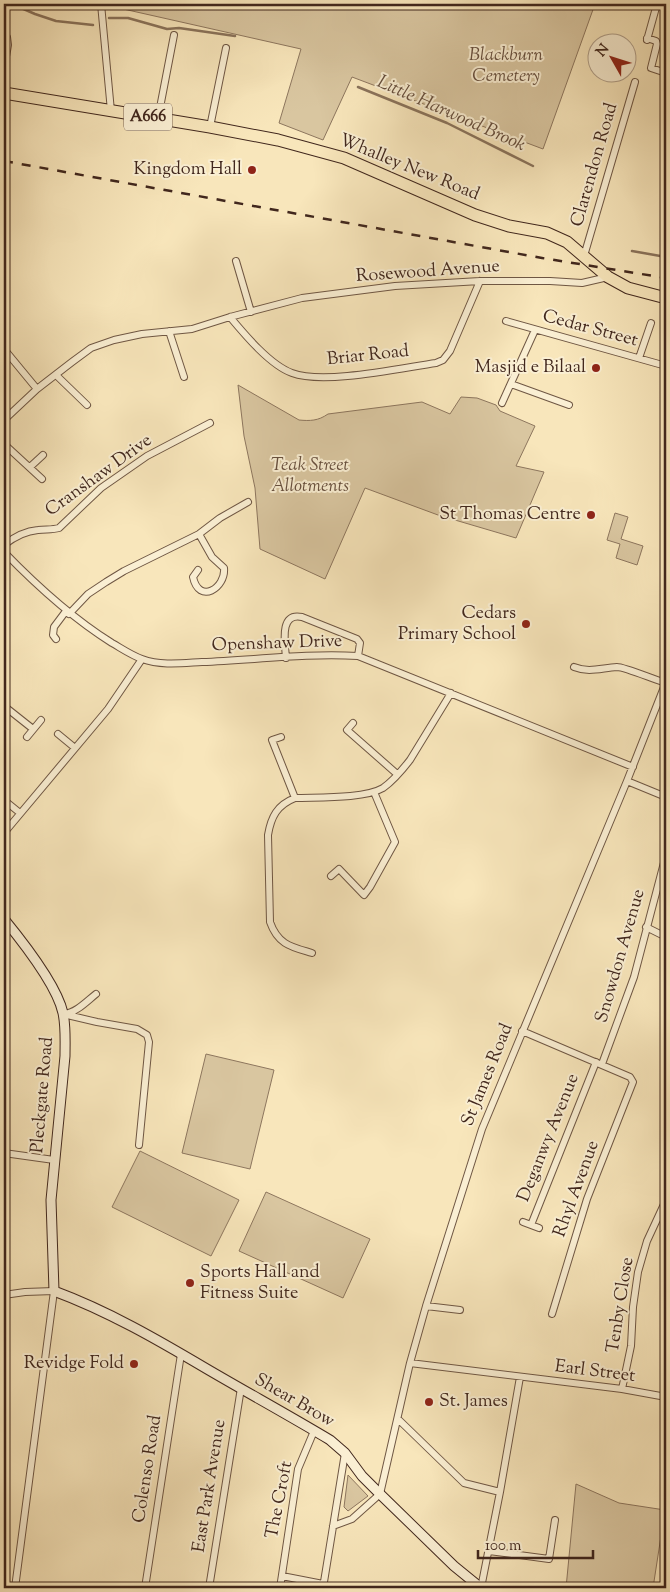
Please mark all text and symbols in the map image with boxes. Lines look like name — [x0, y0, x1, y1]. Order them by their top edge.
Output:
north arrow — [588, 32, 638, 82]
text: N — [592, 40, 615, 62]
park label: Blackburn Cemetery — [469, 43, 543, 90]
water label: Little Harwood Brook — [372, 69, 530, 159]
street label: Clarendon Road — [565, 100, 625, 230]
road number: A666 — [124, 104, 172, 130]
street label: Whalley New Road — [335, 128, 483, 208]
place label: Kingdom Hall — [134, 157, 242, 183]
marker: Kingdom Hall — [246, 164, 258, 176]
street label: Rosewood Avenue — [355, 254, 501, 290]
street label: Cedar Street — [539, 304, 641, 354]
street label: Briar Road — [326, 339, 410, 373]
place label: Masjid e Bilaal — [475, 355, 586, 381]
marker: Masjid e Bilaal — [590, 362, 602, 374]
street label: Cranshaw Drive — [40, 428, 158, 524]
park label: Teak Street Allotments — [271, 453, 350, 500]
place label: St Thomas Centre — [439, 502, 581, 528]
marker: St Thomas Centre — [585, 509, 597, 521]
place label: Cedars Primary School — [398, 601, 516, 648]
marker: Cedars Primary School — [520, 618, 532, 630]
street label: Openshaw Drive — [211, 629, 343, 659]
street label: Snowdon Avenue — [589, 886, 653, 1026]
street label: St James Road — [456, 1020, 520, 1130]
street label: Pleckgate Road — [25, 1036, 61, 1154]
street label: Deganwy Avenue — [511, 1070, 587, 1206]
street label: Rhyl Avenue — [547, 1137, 607, 1241]
street label: Tenby Close — [601, 1255, 641, 1355]
place label: Sports Hall and Fitness Suite — [200, 1260, 320, 1307]
marker: Sports Hall and Fitness Suite — [184, 1277, 196, 1289]
place label: Revidge Fold — [24, 1351, 124, 1377]
street label: Earl Street — [553, 1354, 637, 1390]
marker: Revidge Fold — [128, 1358, 140, 1370]
street label: Shear Brow — [249, 1367, 340, 1435]
place label: St. James — [439, 1389, 508, 1415]
marker: St. James — [423, 1396, 435, 1408]
street label: Colenso Road — [127, 1413, 169, 1525]
street label: East Park Avenue — [187, 1417, 233, 1555]
street label: The Croft — [260, 1459, 300, 1541]
scale bar — [478, 1527, 592, 1559]
text: 100 m — [485, 1536, 522, 1557]

